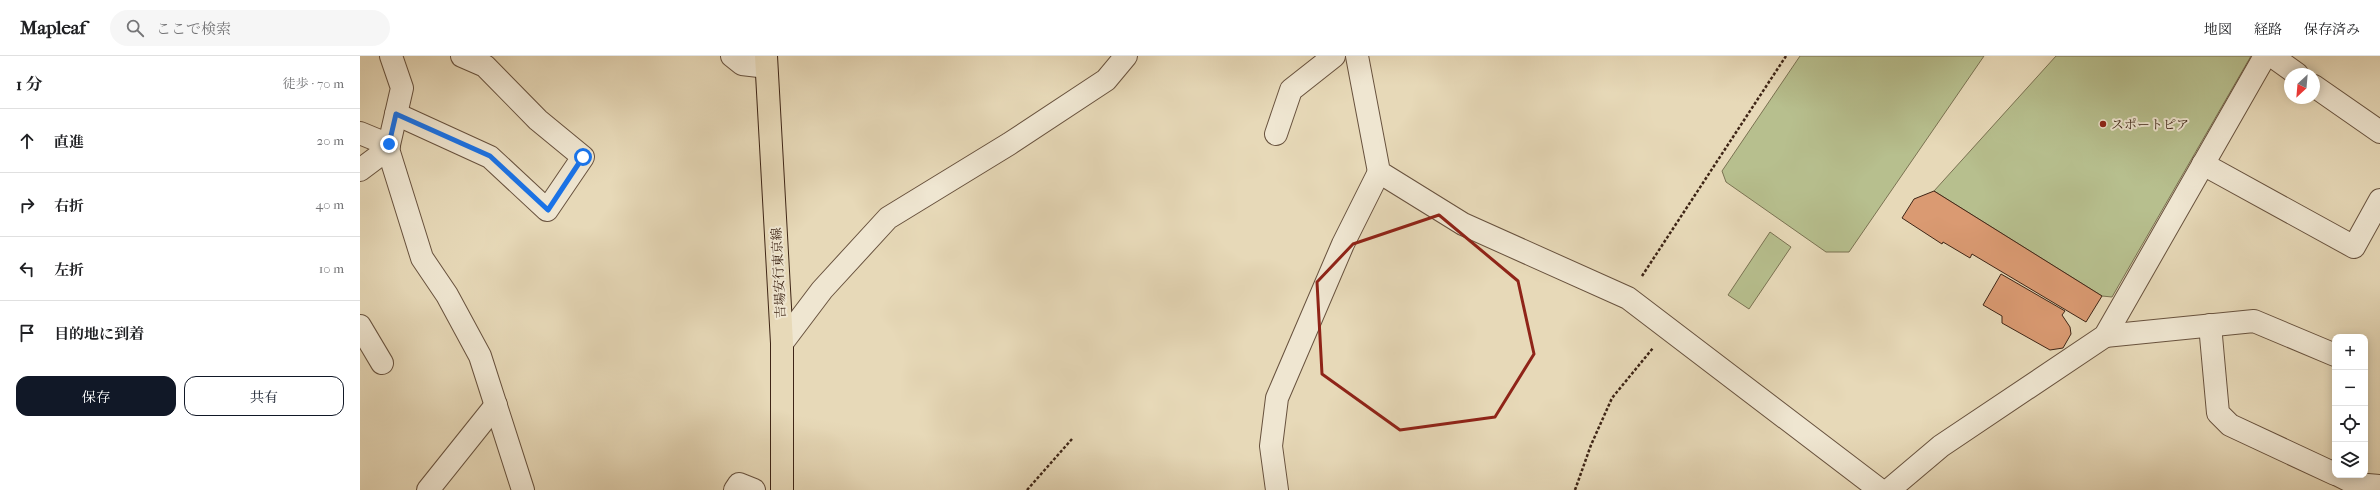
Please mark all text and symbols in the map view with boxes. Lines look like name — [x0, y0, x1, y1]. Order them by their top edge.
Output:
search box — [110, 10, 390, 46]
text: Mapleaf — [20, 17, 86, 39]
icon: search — [124, 17, 146, 39]
text: ここで検索 — [156, 20, 231, 38]
text: 地図 — [2204, 21, 2232, 38]
text: 経路 — [2254, 21, 2282, 38]
text: 保存済み — [2304, 21, 2360, 38]
north arrow — [2284, 68, 2320, 104]
text: 1 分 — [16, 74, 43, 94]
text: 徒歩 · 70 m — [283, 76, 344, 91]
place label: スポートピア — [2111, 117, 2189, 132]
marker: スポートピア — [2098, 119, 2108, 129]
icon: ahead — [16, 130, 38, 152]
text: 直進 — [54, 133, 84, 151]
text: 20 m — [317, 133, 344, 148]
route end — [380, 135, 398, 153]
route start — [574, 148, 592, 166]
icon: right — [16, 194, 38, 216]
text: 右折 — [54, 197, 84, 215]
text: 40 m — [316, 197, 344, 212]
street label: 吉場安行東京線 — [769, 227, 788, 319]
icon: left — [16, 258, 38, 280]
text: 左折 — [54, 261, 84, 279]
text: 10 m — [319, 261, 344, 276]
icon: arrive — [16, 322, 38, 344]
text: 目的地に到着 — [54, 325, 144, 343]
map controls — [2332, 334, 2368, 478]
button: + — [2332, 334, 2368, 370]
button: − — [2332, 370, 2368, 406]
button: 保存 — [16, 376, 176, 416]
button: 共有 — [184, 376, 344, 416]
button: locate — [2332, 406, 2368, 442]
button: layers — [2332, 442, 2368, 478]

